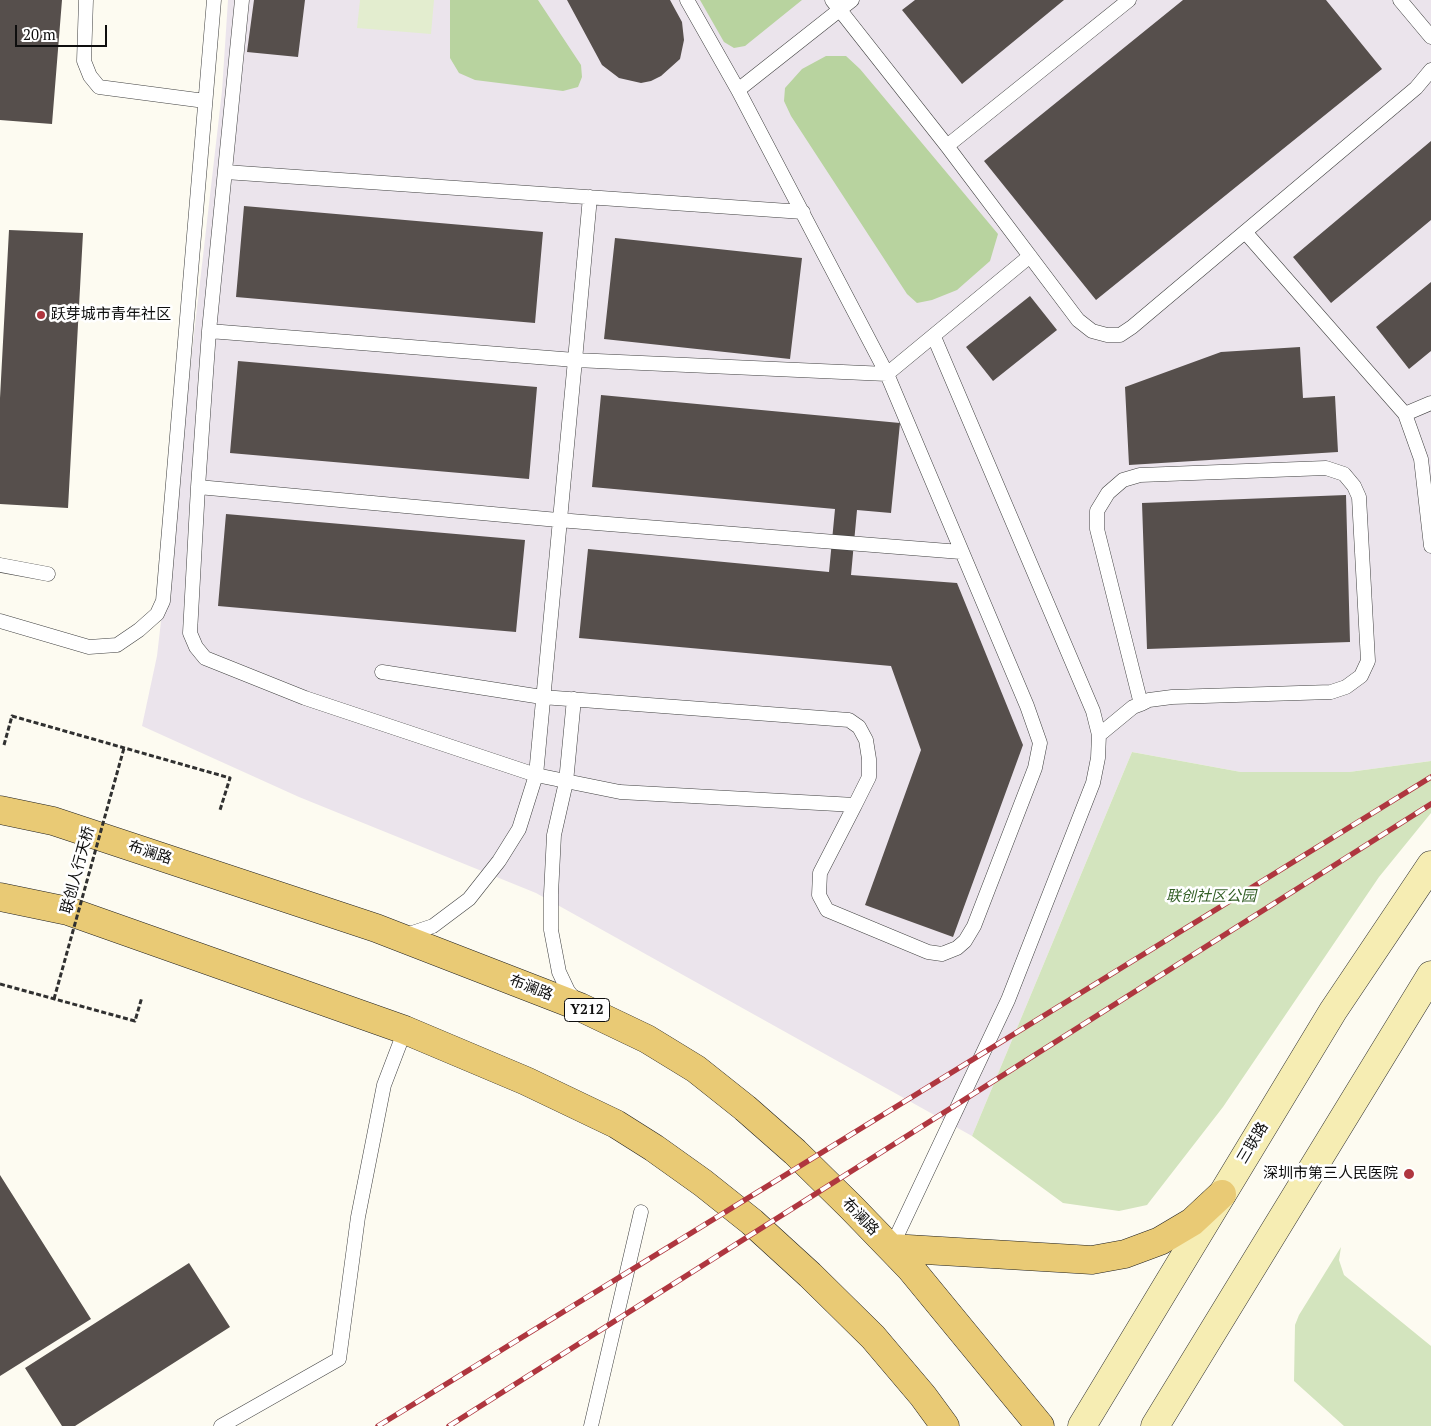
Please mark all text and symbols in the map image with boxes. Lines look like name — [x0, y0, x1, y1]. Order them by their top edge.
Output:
scale bar — [18, 15, 110, 47]
text: 20 m — [23, 24, 56, 44]
place label: 跃芽城市青年社区 — [51, 306, 171, 324]
marker: 跃芽城市青年社区 — [35, 309, 47, 321]
street label: 联创人行天桥 — [58, 824, 98, 916]
street label: 布澜路 — [126, 837, 174, 869]
park label: 联创社区公园 — [1166, 888, 1256, 906]
street label: 布澜路 — [507, 972, 555, 1004]
road number: Y212 — [564, 998, 610, 1022]
street label: 三联路 — [1234, 1119, 1272, 1167]
place label: 深圳市第三人民医院 — [1263, 1165, 1398, 1183]
marker: 深圳市第三人民医院 — [1402, 1167, 1416, 1181]
street label: 布澜路 — [838, 1195, 882, 1239]

